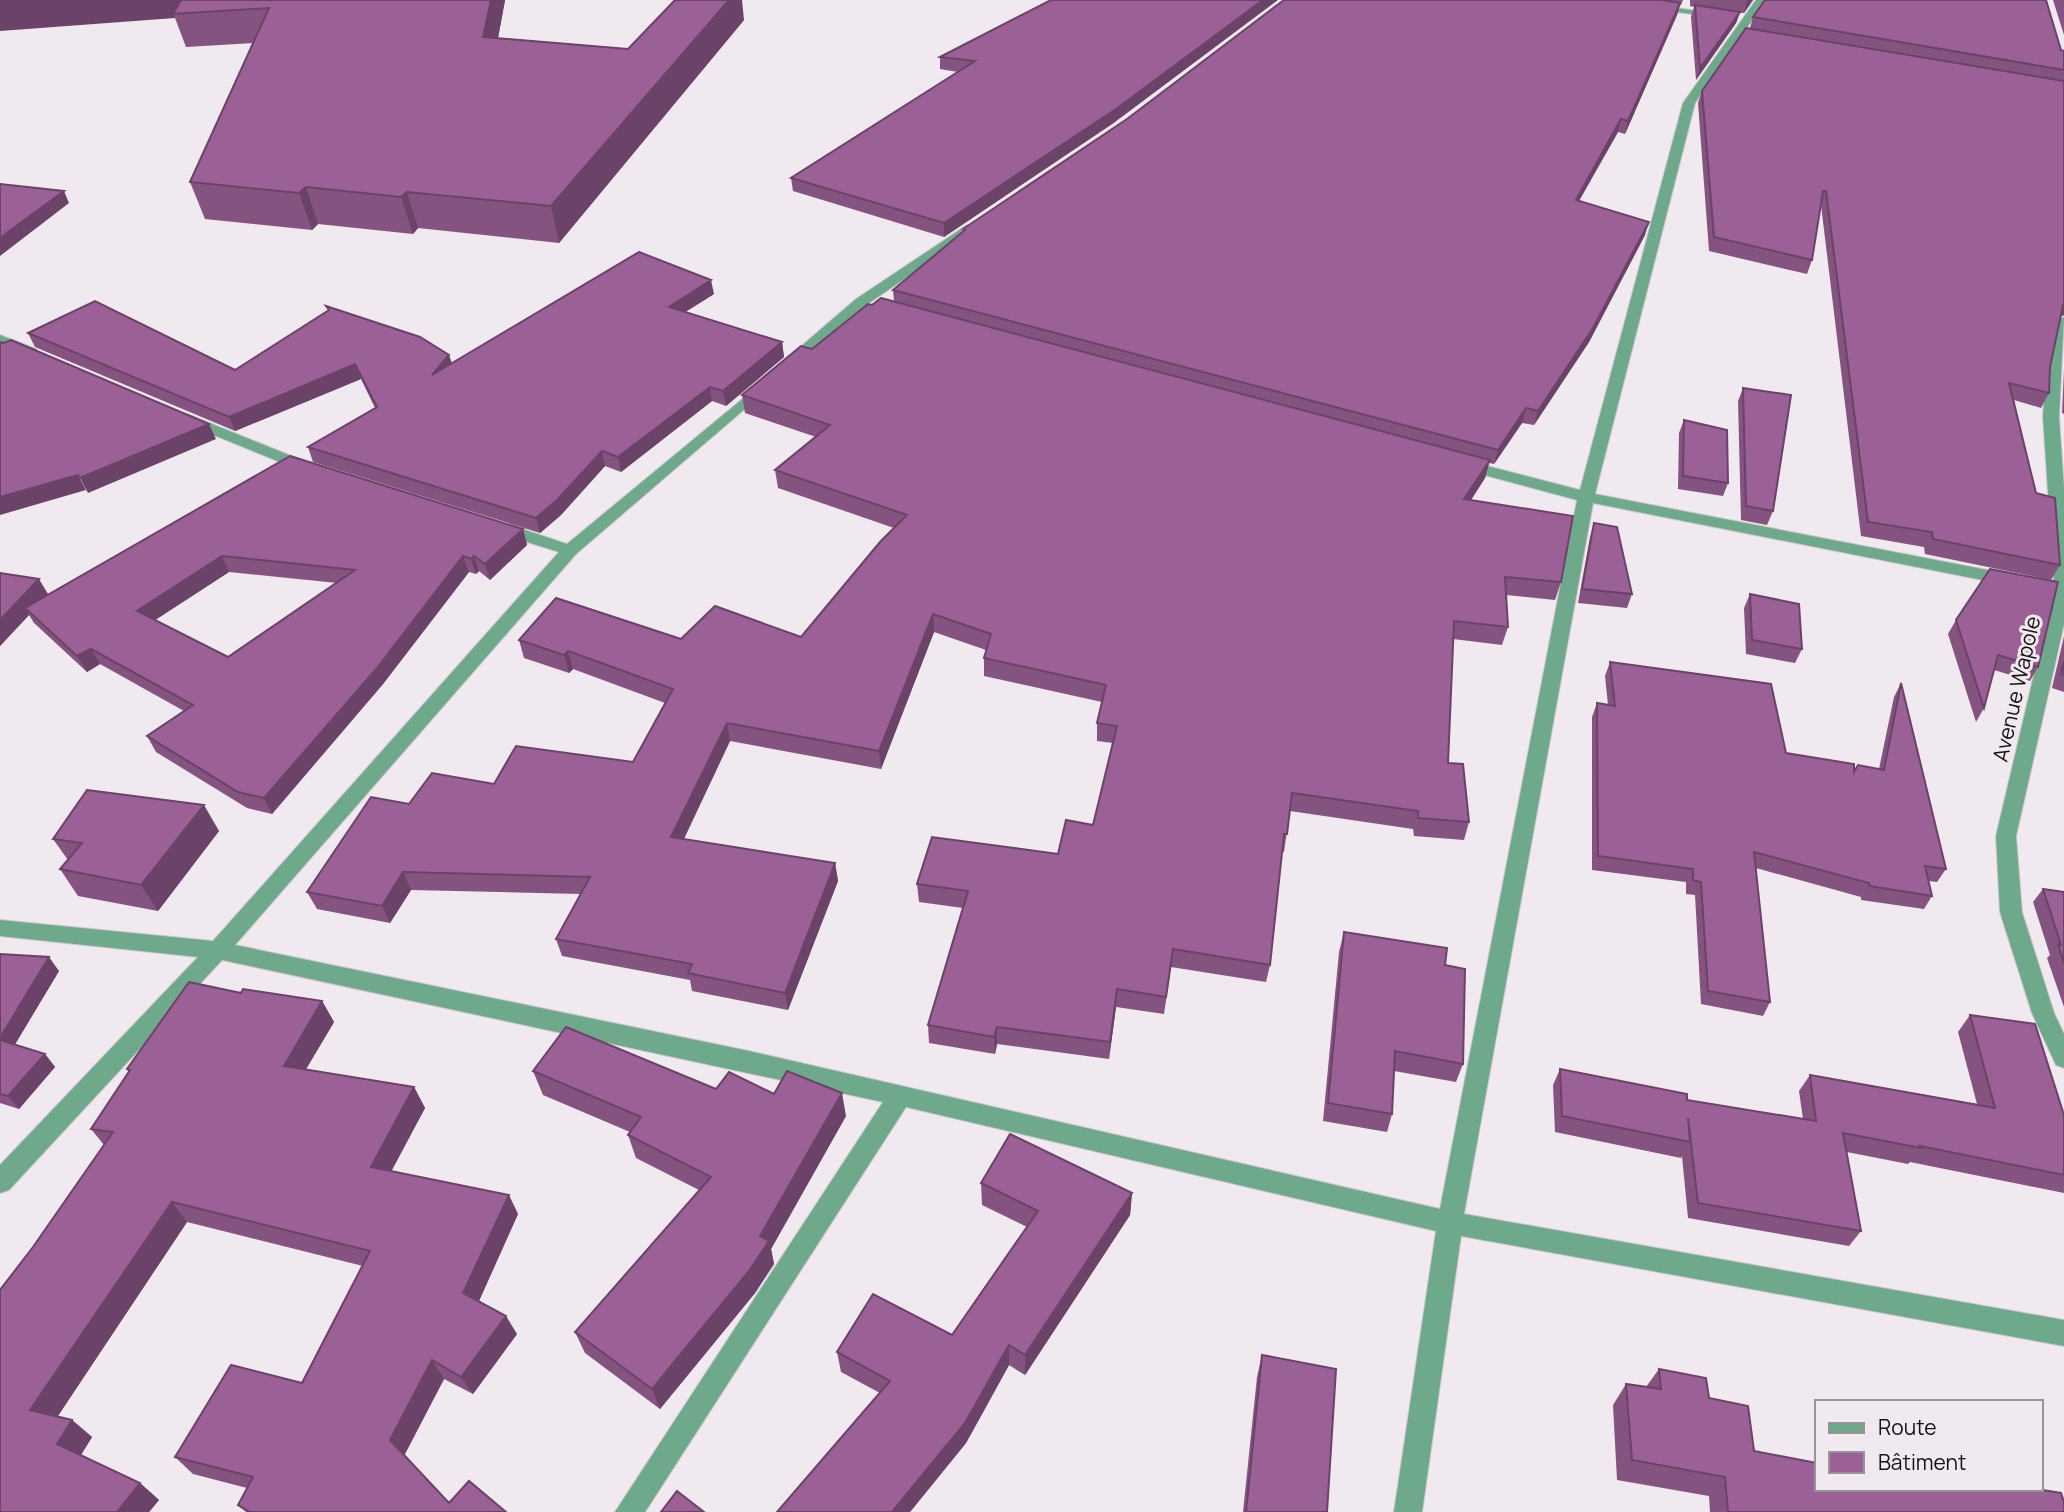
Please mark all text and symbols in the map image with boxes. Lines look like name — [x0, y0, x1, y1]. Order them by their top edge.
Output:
street label: Avenue Wapole — [1986, 613, 2046, 764]
legend — [1815, 1400, 2043, 1491]
text: Route — [1878, 1413, 1936, 1441]
text: Bâtiment — [1878, 1448, 1966, 1476]

